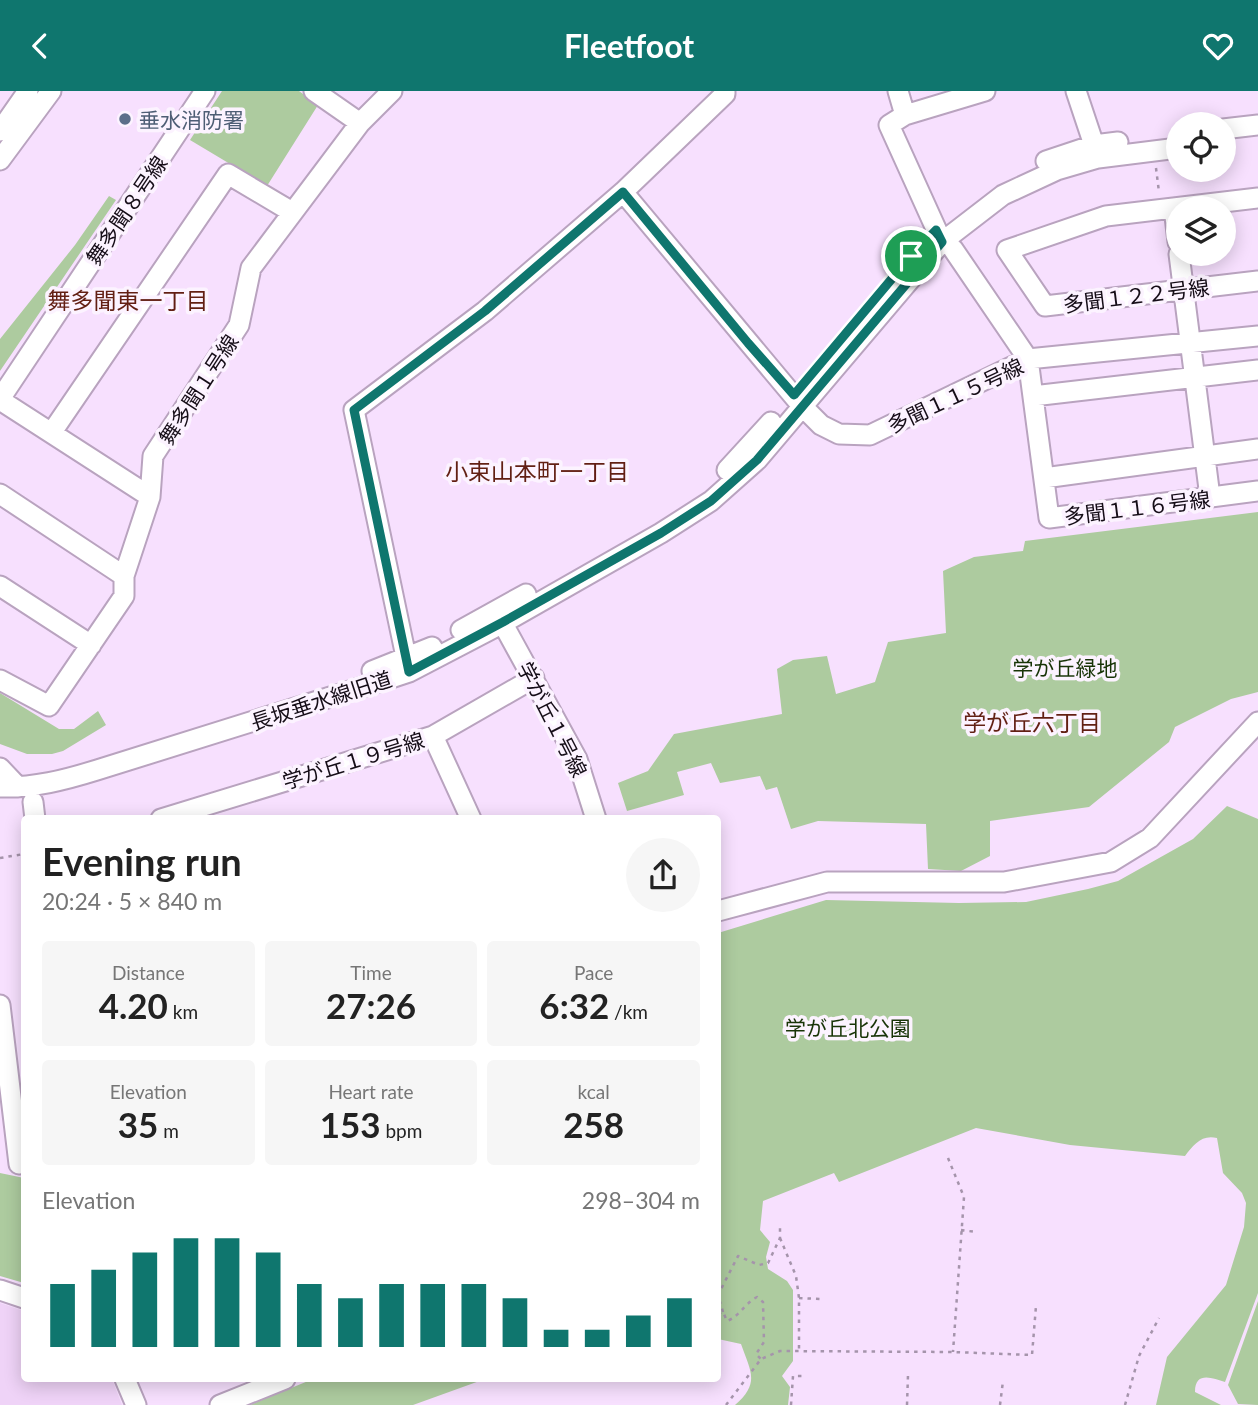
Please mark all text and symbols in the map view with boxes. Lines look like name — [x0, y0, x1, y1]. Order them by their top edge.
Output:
text: Fleetfoot — [564, 26, 694, 65]
icon: back — [21, 27, 59, 65]
icon: heart — [1199, 27, 1237, 65]
place label: 垂水消防署 — [139, 107, 244, 132]
marker: 垂水消防署 — [117, 111, 133, 127]
map controls — [1166, 112, 1236, 266]
button: locate — [1166, 112, 1236, 182]
street label: 舞多聞８号線 — [80, 151, 172, 269]
button: layers — [1166, 196, 1236, 266]
pin — [881, 226, 941, 286]
icon: arrive — [892, 237, 930, 275]
street label: 多聞１２２号線 — [1062, 274, 1210, 316]
district label: 舞多聞東一丁目 — [48, 286, 209, 314]
street label: 舞多聞１号線 — [153, 329, 243, 449]
street label: 多聞１１５号線 — [883, 353, 1027, 437]
district label: 小束山本町一丁目 — [445, 457, 629, 485]
street label: 多聞１１６号線 — [1063, 486, 1211, 528]
park label: 学が丘緑地 — [1013, 655, 1118, 680]
street label: 学が丘１号線 — [513, 657, 593, 781]
street label: 長坂垂水線旧道 — [247, 665, 395, 735]
district label: 学が丘六丁目 — [963, 708, 1101, 736]
street label: 学が丘１９号線 — [279, 727, 427, 793]
text: Evening run — [42, 838, 242, 884]
button: share — [626, 838, 700, 912]
text: 20:24 · 5 × 840 m — [42, 887, 222, 915]
text: Distance — [112, 961, 185, 984]
text: Time — [350, 961, 392, 984]
text: Pace — [574, 961, 613, 984]
text: 4.20 — [99, 984, 168, 1026]
text: 27:26 — [326, 984, 416, 1026]
text: 6:32 — [539, 984, 609, 1026]
text: km — [168, 1000, 198, 1023]
text: /km — [609, 1000, 648, 1023]
park label: 学が丘北公園 — [785, 1015, 911, 1040]
text: Elevation — [110, 1080, 187, 1103]
text: Heart rate — [328, 1080, 414, 1103]
text: kcal — [578, 1080, 610, 1103]
text: 35 — [118, 1103, 158, 1145]
text: 153 — [320, 1103, 381, 1145]
text: 258 — [563, 1103, 624, 1145]
text: m — [158, 1119, 179, 1142]
text: bpm — [381, 1119, 422, 1142]
text: Elevation — [42, 1186, 135, 1214]
text: 298–304 m — [582, 1186, 700, 1214]

